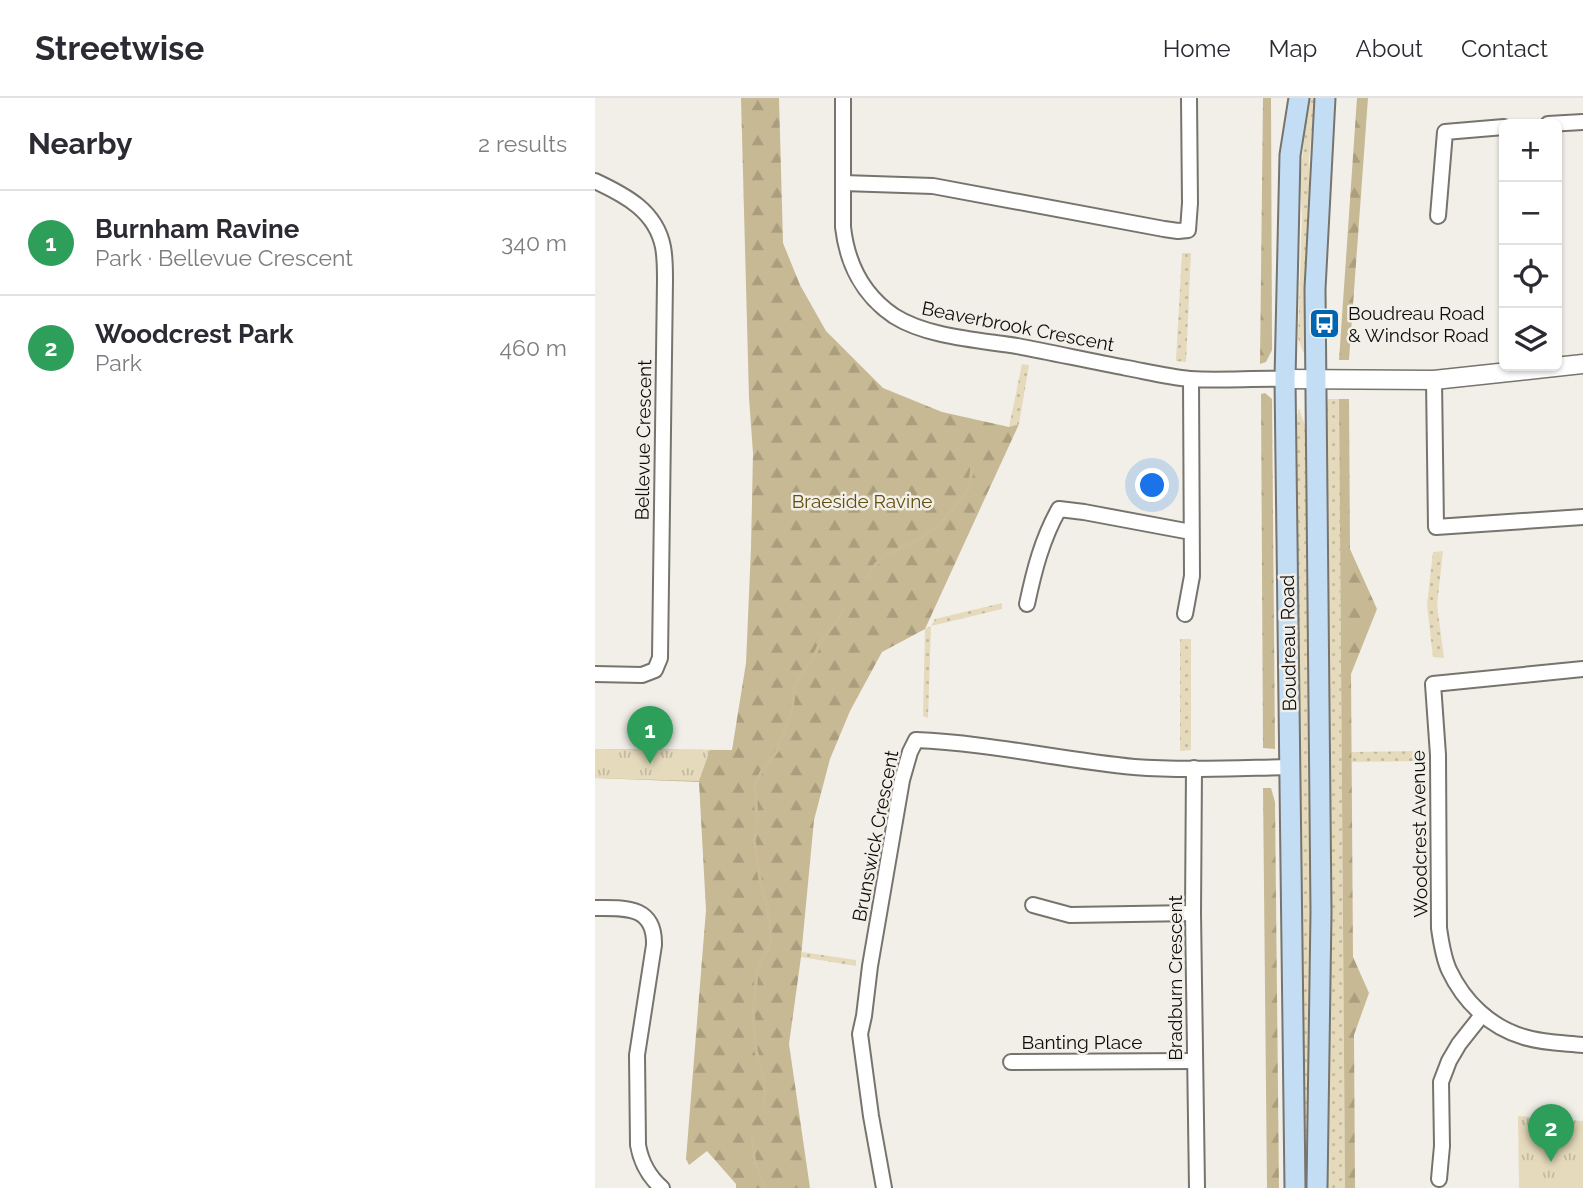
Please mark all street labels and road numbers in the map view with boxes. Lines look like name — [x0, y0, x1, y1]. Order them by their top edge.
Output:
street label: Beaverbrook Crescent — [920, 297, 1117, 356]
street label: Bellevue Crescent — [631, 359, 655, 521]
street label: Boudreau Road — [1276, 574, 1300, 712]
street label: Brunswick Crescent — [848, 748, 903, 924]
street label: Woodcrest Avenue — [1407, 750, 1431, 918]
street label: Bradburn Crescent — [1164, 895, 1186, 1061]
street label: Banting Place — [1022, 1031, 1143, 1053]

